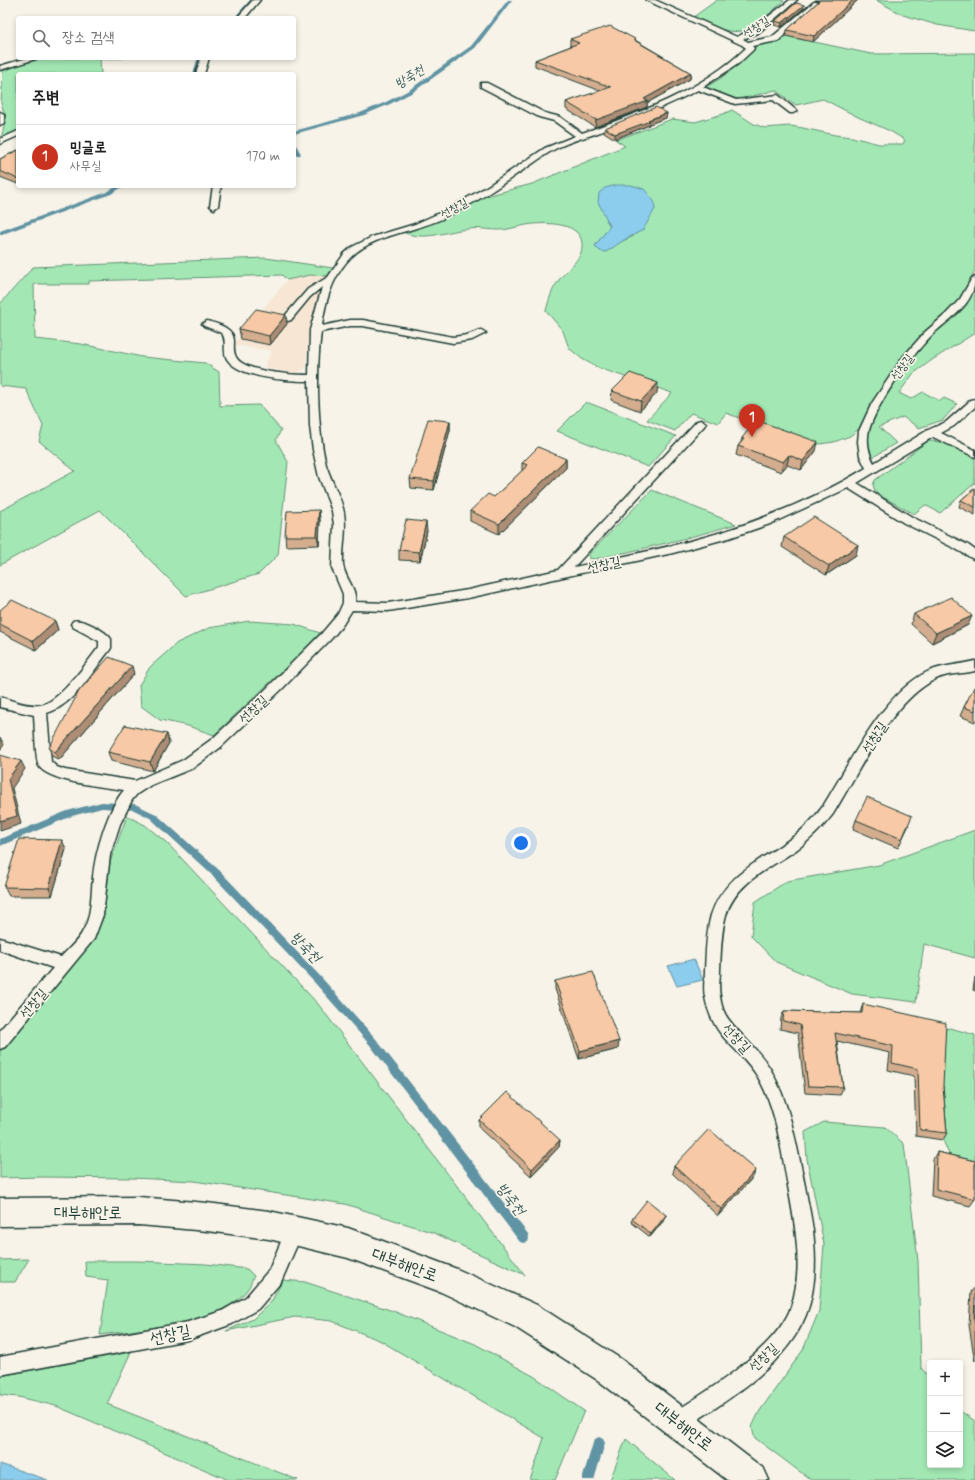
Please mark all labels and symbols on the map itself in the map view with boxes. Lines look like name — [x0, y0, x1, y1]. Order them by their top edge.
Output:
street label: 선창길 — [740, 13, 773, 42]
water label: 방죽천 — [392, 61, 429, 93]
street label: 선창길 — [438, 195, 471, 223]
street label: 선창길 — [888, 351, 918, 384]
pin: 1 — [739, 404, 765, 437]
street label: 선창길 — [586, 553, 623, 577]
street label: 선창길 — [235, 691, 273, 728]
street label: 선창길 — [858, 718, 892, 757]
your location — [511, 833, 531, 853]
water label: 방죽천 — [286, 928, 326, 969]
street label: 선창길 — [16, 984, 52, 1022]
street label: 선창길 — [718, 1020, 755, 1058]
water label: 방죽천 — [491, 1179, 530, 1222]
street label: 대부해안로 — [54, 1202, 122, 1224]
street label: 대부해안로 — [369, 1243, 441, 1287]
street label: 선창길 — [148, 1320, 193, 1350]
street label: 선창길 — [745, 1339, 783, 1376]
street label: 대부해안로 — [650, 1397, 717, 1457]

